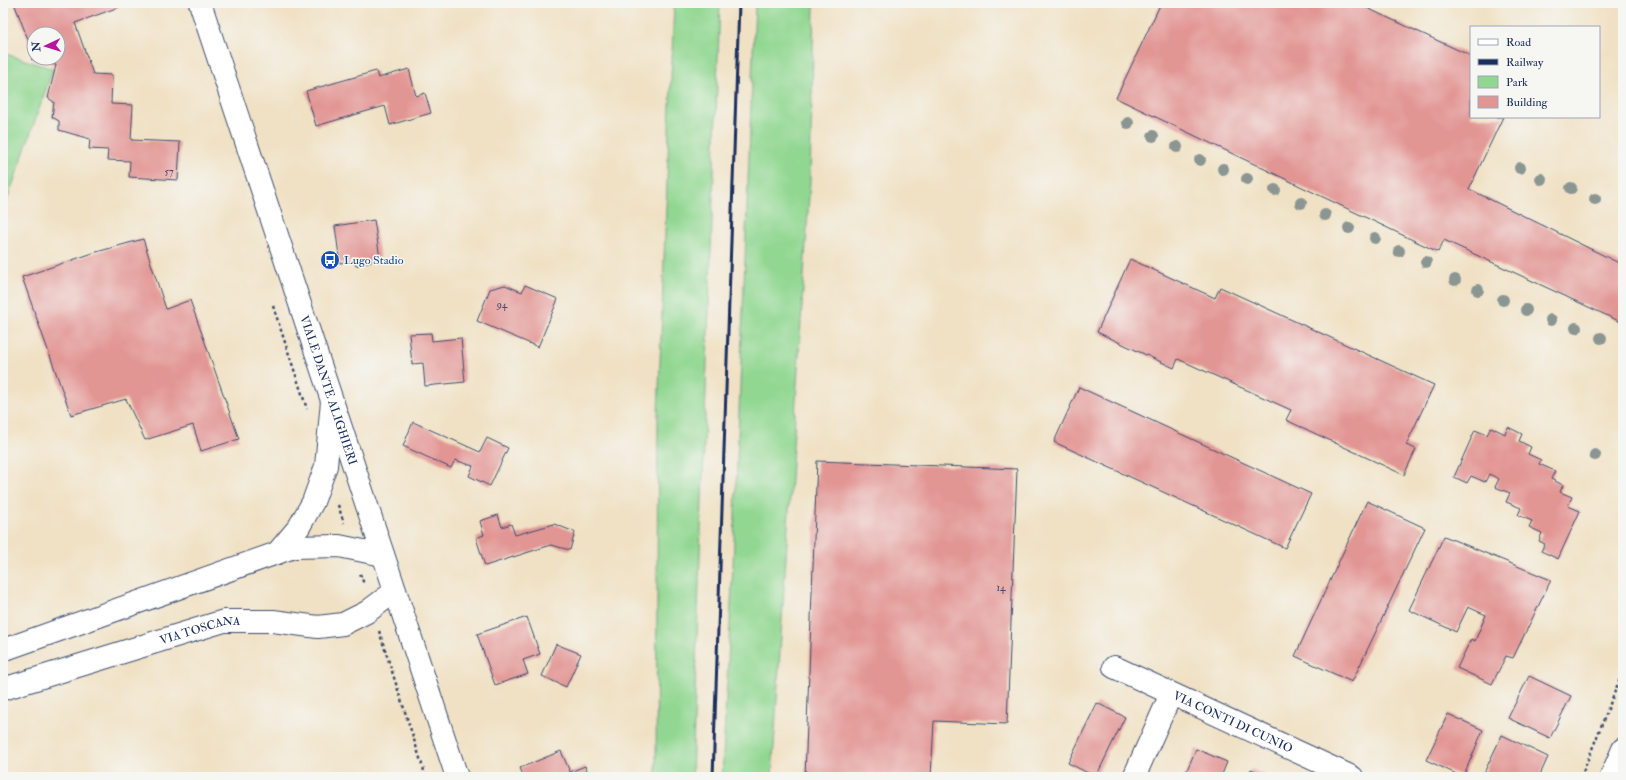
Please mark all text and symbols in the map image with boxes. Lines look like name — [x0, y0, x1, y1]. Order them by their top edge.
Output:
north arrow — [26, 26, 66, 66]
legend — [1470, 26, 1600, 118]
text: Road — [1506, 35, 1531, 50]
text: N — [30, 40, 43, 53]
text: Railway — [1506, 55, 1544, 70]
text: Park — [1506, 75, 1528, 90]
text: Building — [1506, 95, 1549, 110]
house number: 57 — [165, 166, 174, 178]
bus stop icon: Lugo Stadio — [319, 249, 341, 271]
place label: Lugo Stadio — [344, 253, 404, 268]
house number: 94 — [496, 299, 508, 311]
street label: VIALE DANTE ALIGHIERI — [296, 314, 360, 467]
house number: 14 — [997, 582, 1006, 594]
street label: VIA TOSCANA — [158, 614, 241, 648]
street label: VIA CONTI DI CUNIO — [1170, 688, 1295, 757]

